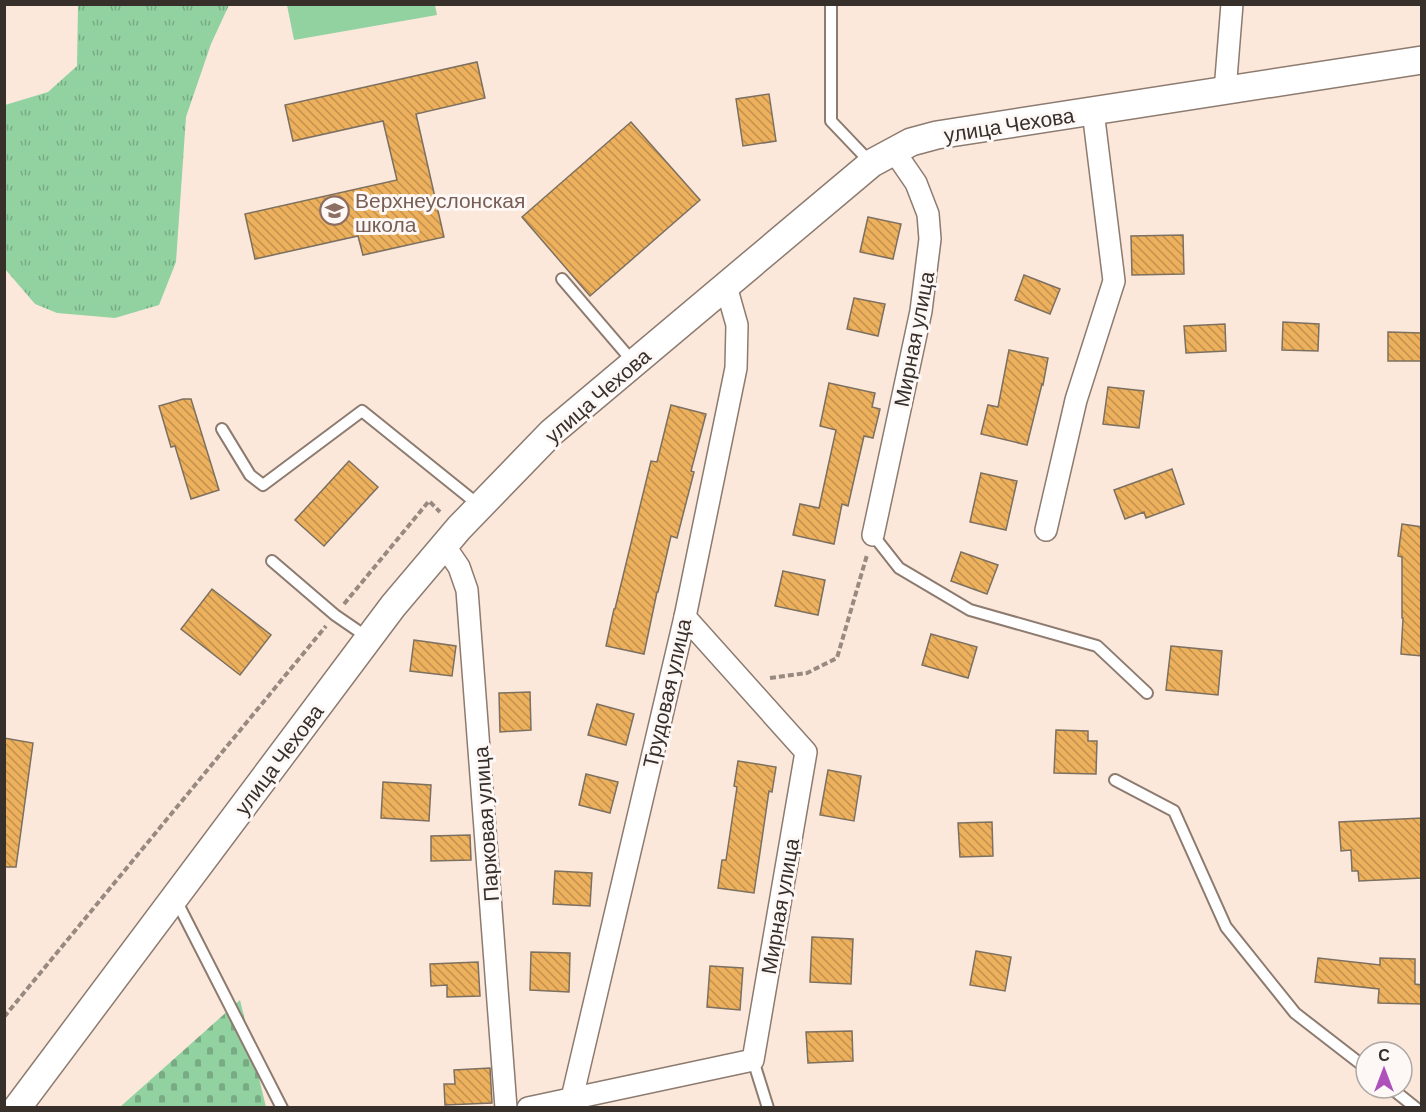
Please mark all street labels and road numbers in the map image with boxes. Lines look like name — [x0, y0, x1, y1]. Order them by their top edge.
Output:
street label: улица Чехова — [942, 101, 1076, 147]
street label: Мирная улица — [888, 269, 938, 409]
street label: улица Чехова — [539, 342, 655, 448]
street label: Трудовая улица — [637, 615, 695, 770]
street label: улица Чехова — [228, 699, 328, 819]
street label: Парковая улица — [467, 745, 503, 902]
street label: Мирная улица — [755, 836, 803, 976]

